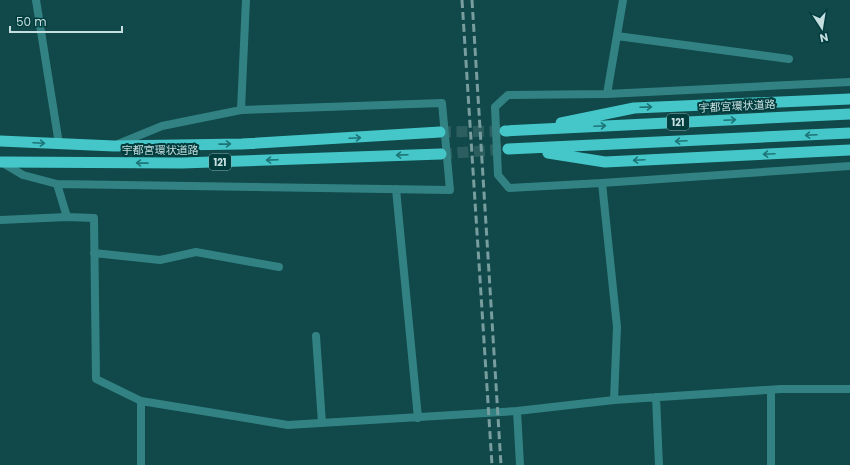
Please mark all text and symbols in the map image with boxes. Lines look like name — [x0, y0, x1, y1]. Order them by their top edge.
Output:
scale bar — [10, 8, 122, 34]
north arrow — [802, 8, 842, 48]
text: 50 m — [16, 13, 47, 30]
text: N — [818, 29, 830, 46]
street label: 宇都宮環状道路 — [698, 96, 776, 116]
one-way arrow — [639, 104, 652, 111]
road number: 121 — [667, 114, 689, 130]
one-way arrow — [723, 116, 736, 123]
one-way arrow — [593, 122, 606, 130]
one-way arrow — [805, 131, 818, 138]
one-way arrow — [348, 134, 361, 141]
one-way arrow — [675, 138, 688, 145]
one-way arrow — [32, 139, 45, 146]
one-way arrow — [218, 140, 231, 148]
street label: 宇都宮環状道路 — [122, 142, 199, 158]
one-way arrow — [763, 150, 776, 158]
one-way arrow — [396, 151, 409, 159]
road number: 121 — [209, 154, 231, 170]
one-way arrow — [266, 156, 279, 164]
one-way arrow — [633, 156, 646, 164]
one-way arrow — [136, 159, 149, 167]

